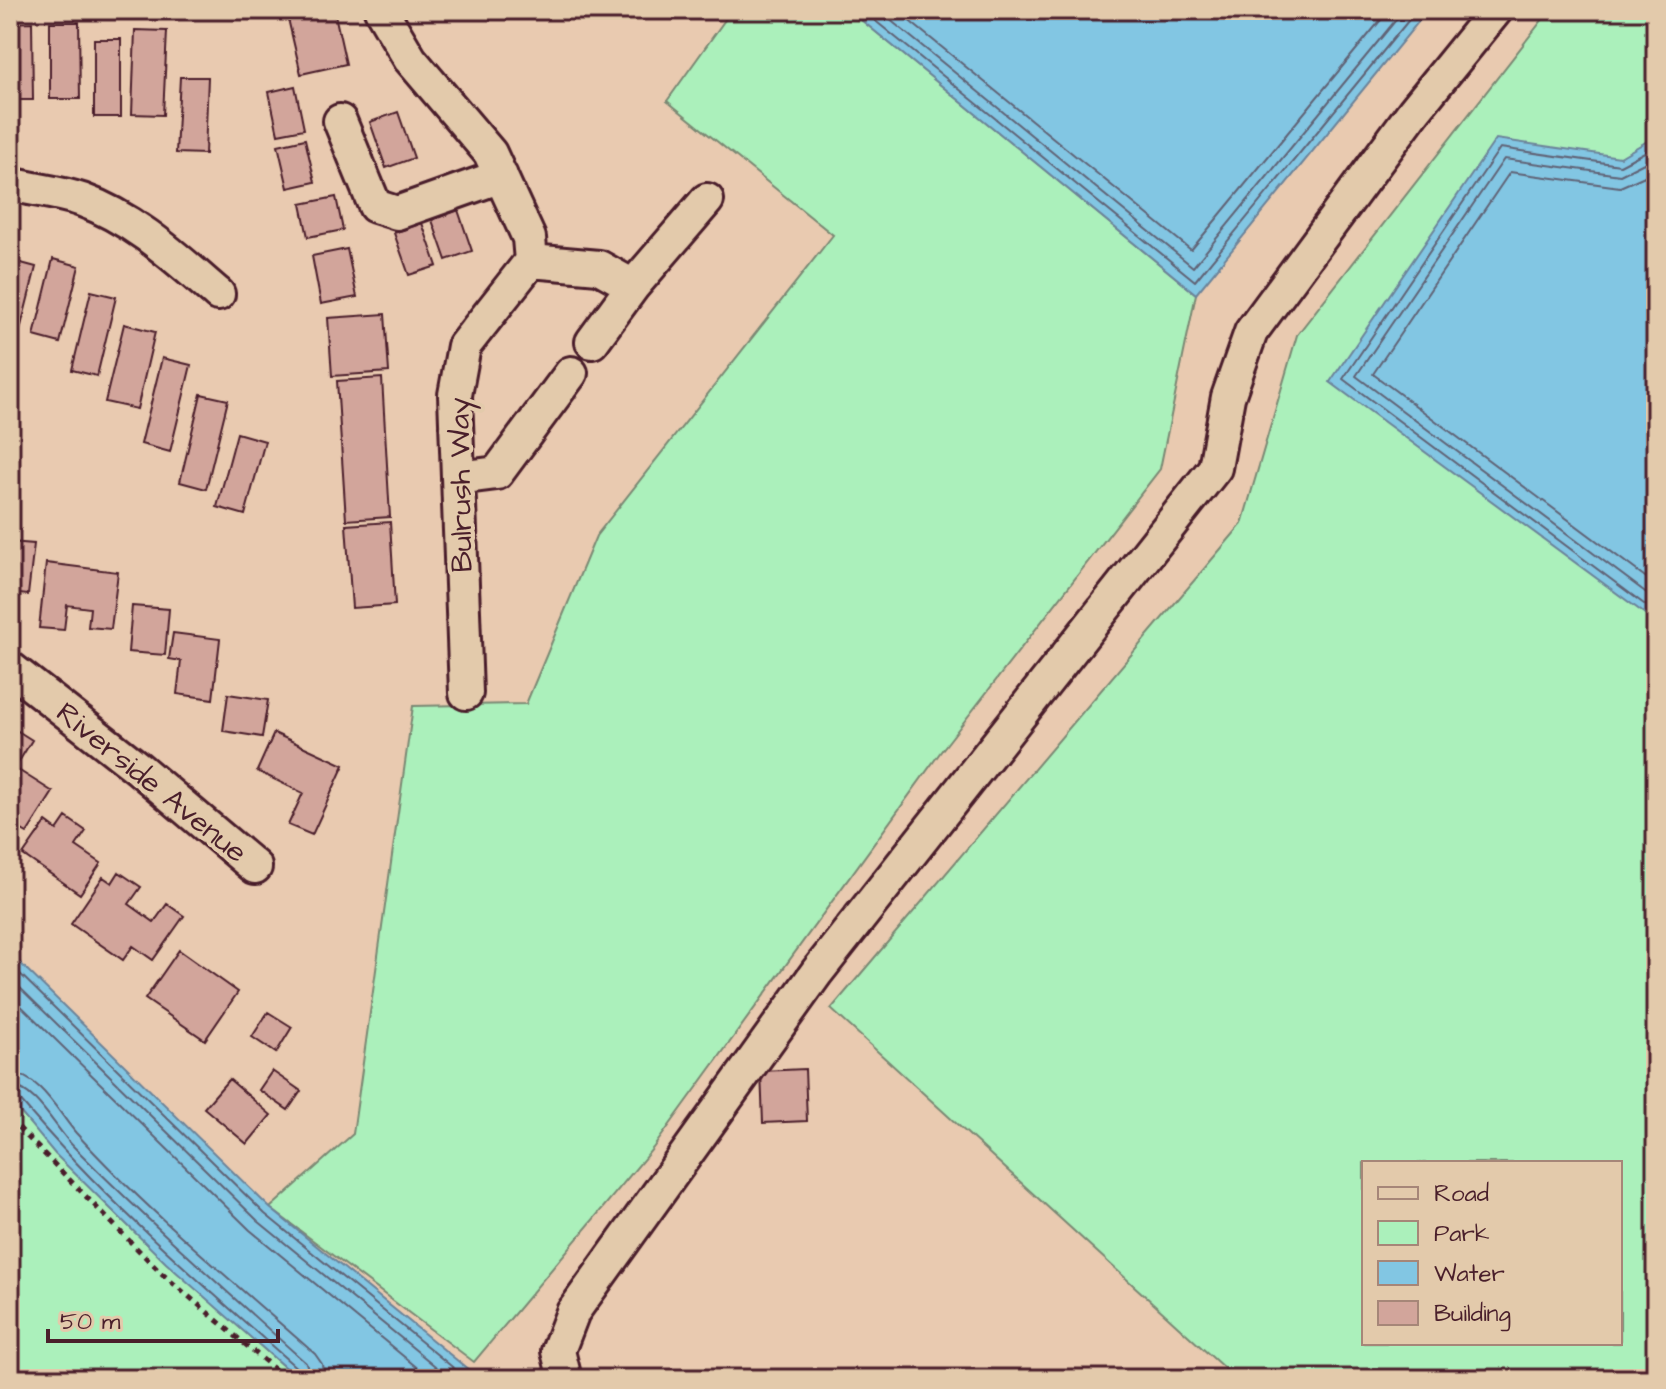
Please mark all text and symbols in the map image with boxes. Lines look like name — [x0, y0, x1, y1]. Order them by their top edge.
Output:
street label: Bulrush Way — [438, 397, 485, 573]
street label: Riverside Avenue — [47, 693, 256, 873]
legend — [1362, 1161, 1622, 1345]
text: Road — [1434, 1177, 1489, 1211]
text: Park — [1434, 1217, 1490, 1251]
text: Water — [1434, 1257, 1505, 1291]
scale bar — [48, 1293, 278, 1343]
text: Building — [1434, 1297, 1511, 1332]
text: 50 m — [60, 1305, 121, 1339]

